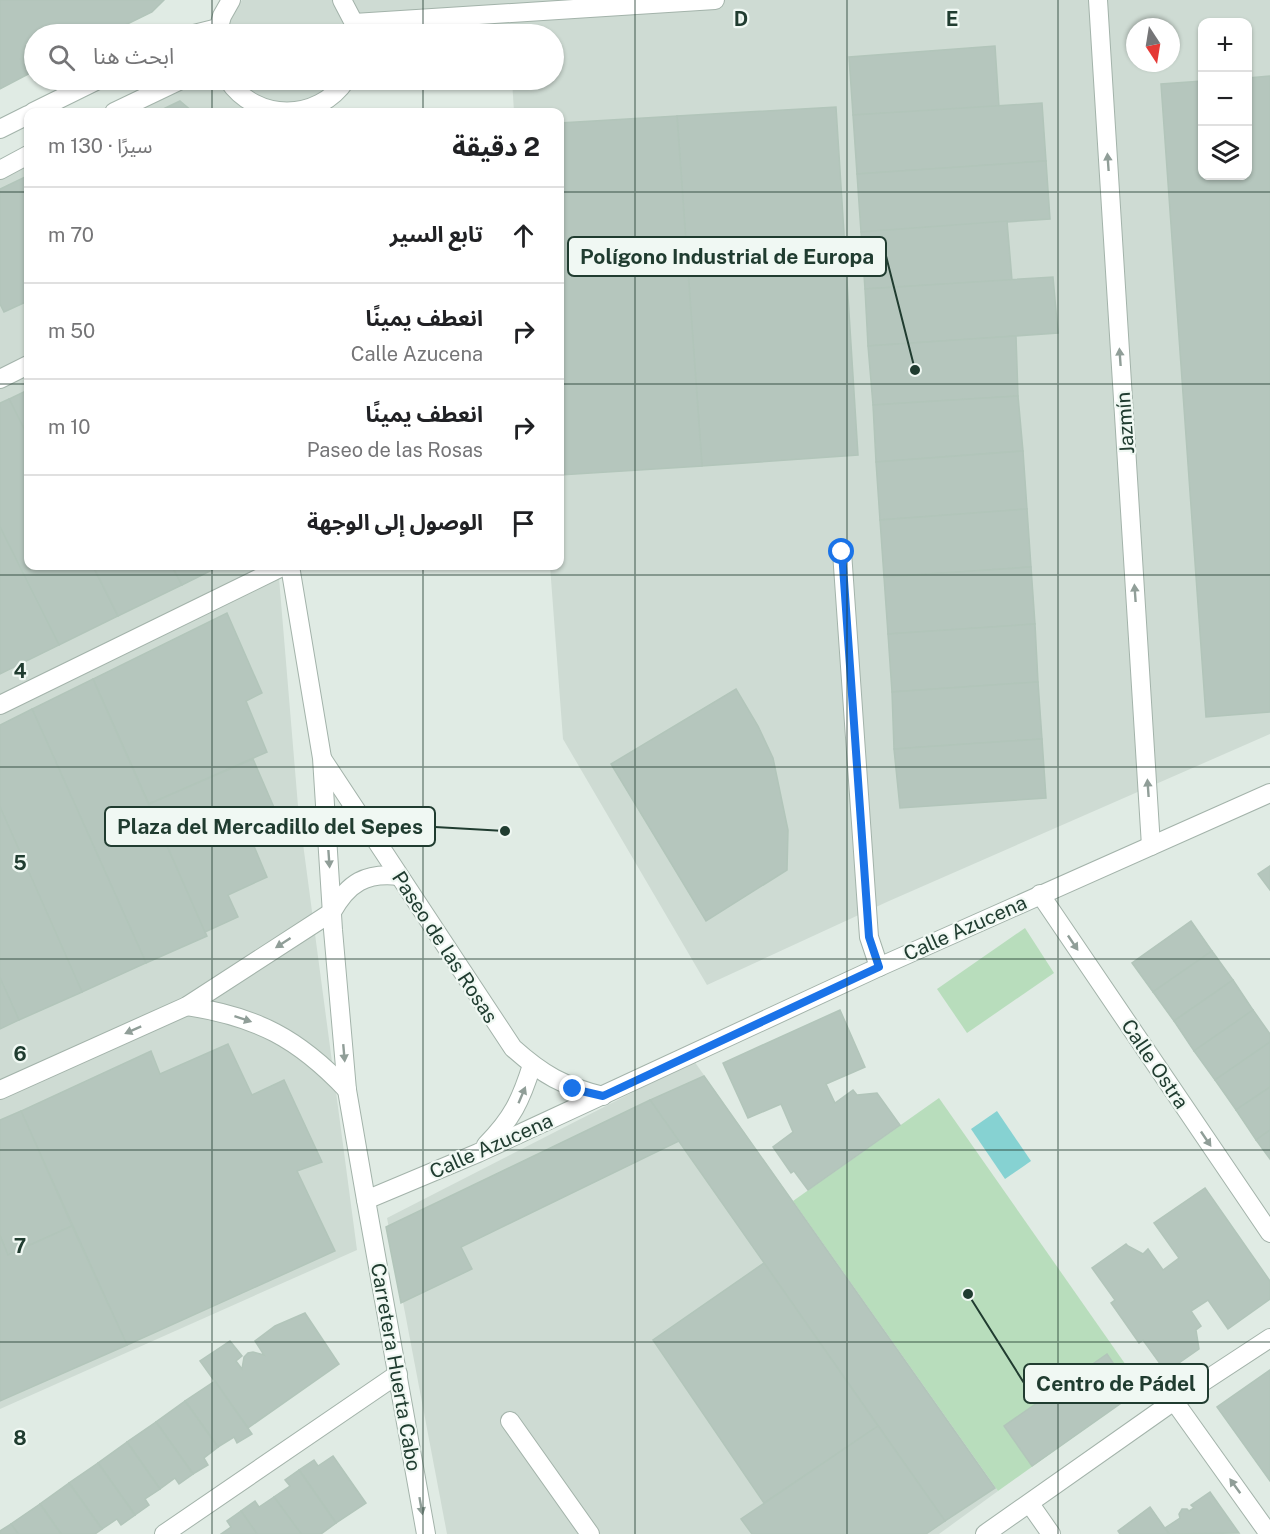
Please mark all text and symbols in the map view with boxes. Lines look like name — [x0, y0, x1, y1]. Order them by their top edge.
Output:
text: D — [734, 7, 748, 31]
text: E — [946, 7, 958, 31]
north arrow — [1126, 18, 1180, 72]
map controls — [1198, 18, 1252, 180]
button: + — [1198, 18, 1252, 72]
search box — [24, 24, 564, 90]
icon: search — [45, 41, 78, 74]
text: ابحث هنا — [93, 43, 174, 69]
button: − — [1198, 72, 1252, 126]
button: layers — [1198, 126, 1252, 180]
text: 2 دقيقة — [452, 131, 540, 162]
text: سيرًا · 130 m — [48, 134, 153, 158]
one-way arrow — [1103, 152, 1113, 171]
icon: ahead — [507, 219, 540, 252]
text: تابع السير — [390, 221, 483, 247]
text: 70 m — [48, 223, 94, 247]
callout: Polígono Industrial de Europa — [568, 237, 886, 276]
text: Polígono Industrial de Europa — [580, 244, 874, 269]
text: انعطف يمينًا — [366, 305, 483, 331]
icon: right — [507, 315, 540, 348]
text: 50 m — [48, 319, 95, 343]
text: Calle Azucena — [351, 342, 483, 366]
one-way arrow — [1116, 347, 1125, 366]
street label: Jazmín — [1111, 391, 1139, 455]
text: انعطف يمينًا — [366, 401, 483, 427]
icon: right — [507, 411, 540, 444]
text: 10 m — [48, 415, 91, 439]
text: Paseo de las Rosas — [307, 438, 483, 462]
icon: arrive — [507, 507, 540, 540]
text: الوصول إلى الوجهة — [307, 509, 483, 535]
route start — [828, 538, 854, 564]
one-way arrow — [1131, 584, 1140, 603]
text: 4 — [13, 659, 27, 683]
one-way arrow — [1143, 778, 1152, 797]
callout: Plaza del Mercadillo del Sepes — [105, 807, 435, 846]
text: Plaza del Mercadillo del Sepes — [117, 814, 423, 839]
one-way arrow — [324, 849, 333, 868]
text: 5 — [13, 851, 27, 875]
street label: Paseo de las Rosas — [387, 867, 503, 1027]
street label: Calle Azucena — [900, 890, 1030, 966]
one-way arrow — [1067, 934, 1079, 950]
one-way arrow — [275, 938, 291, 949]
one-way arrow — [235, 1015, 253, 1024]
street label: Calle Ostra — [1116, 1015, 1194, 1113]
one-way arrow — [125, 1026, 142, 1035]
text: 6 — [13, 1042, 27, 1066]
one-way arrow — [339, 1044, 349, 1063]
route end — [559, 1075, 585, 1101]
one-way arrow — [517, 1085, 527, 1103]
street label: Calle Azucena — [426, 1108, 556, 1184]
one-way arrow — [1200, 1131, 1211, 1147]
text: 7 — [14, 1234, 26, 1258]
street label: Carretera Huerta Cabo — [366, 1261, 426, 1473]
callout: Centro de Pádel — [1024, 1364, 1208, 1403]
text: Centro de Pádel — [1036, 1371, 1196, 1396]
text: 8 — [13, 1426, 27, 1450]
one-way arrow — [1230, 1479, 1242, 1494]
one-way arrow — [417, 1496, 426, 1515]

